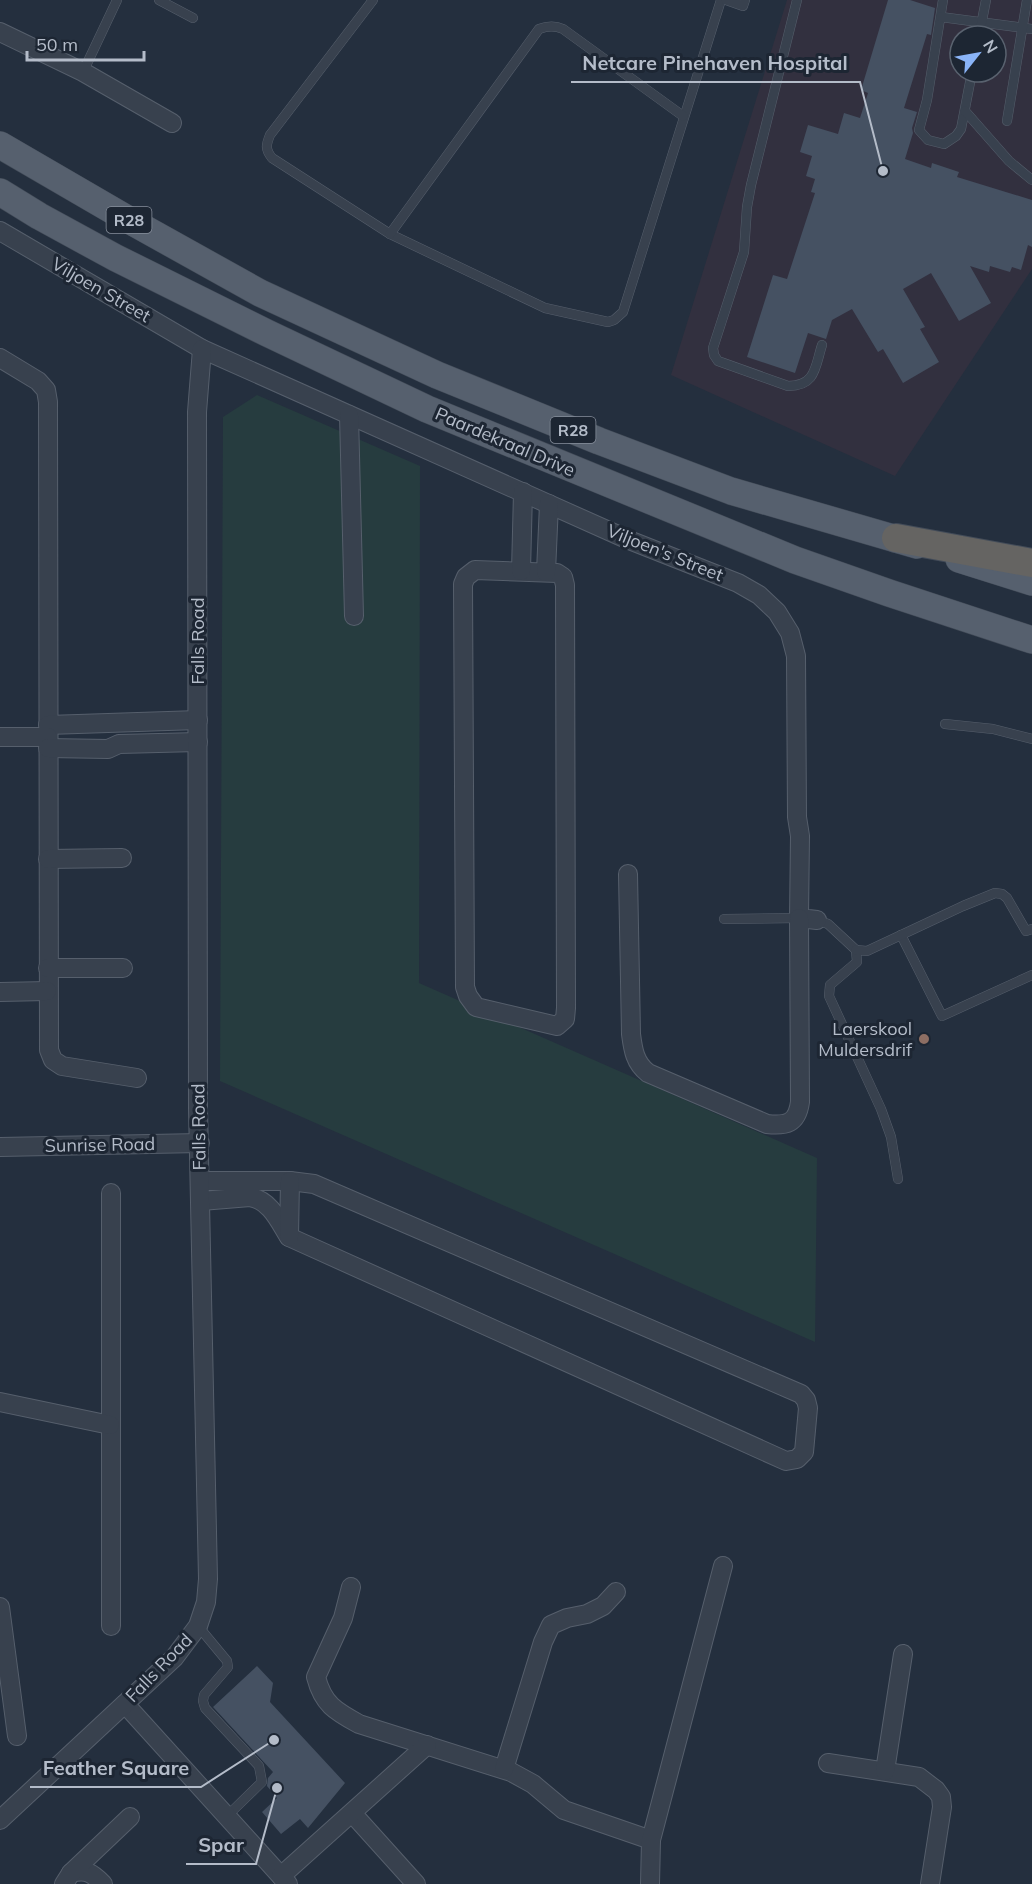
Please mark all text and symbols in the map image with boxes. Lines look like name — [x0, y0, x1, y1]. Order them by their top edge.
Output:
scale bar — [27, 24, 144, 62]
north arrow — [948, 24, 1008, 84]
text: 50 m — [36, 33, 78, 56]
text: N — [979, 36, 1003, 57]
callout: Netcare Pinehaven Hospital — [571, 44, 860, 82]
text: Netcare Pinehaven Hospital — [582, 50, 848, 75]
road number: R28 — [106, 207, 152, 233]
street label: Viljoen Street — [48, 252, 155, 327]
street label: Paardekraal Drive — [432, 402, 579, 481]
road number: R28 — [550, 417, 596, 443]
street label: Viljoen's Street — [604, 519, 727, 586]
street label: Falls Road — [186, 598, 209, 684]
place label: Laerskool Muldersdrif — [818, 1017, 913, 1061]
marker: Laerskool Muldersdrif — [917, 1032, 931, 1046]
street label: Falls Road — [186, 1083, 211, 1171]
street label: Sunrise Road — [45, 1132, 155, 1157]
street label: Falls Road — [120, 1628, 197, 1707]
callout: Feather Square — [30, 1749, 201, 1787]
text: Feather Square — [43, 1755, 189, 1780]
callout: Spar — [186, 1826, 256, 1864]
text: Spar — [198, 1832, 244, 1857]

